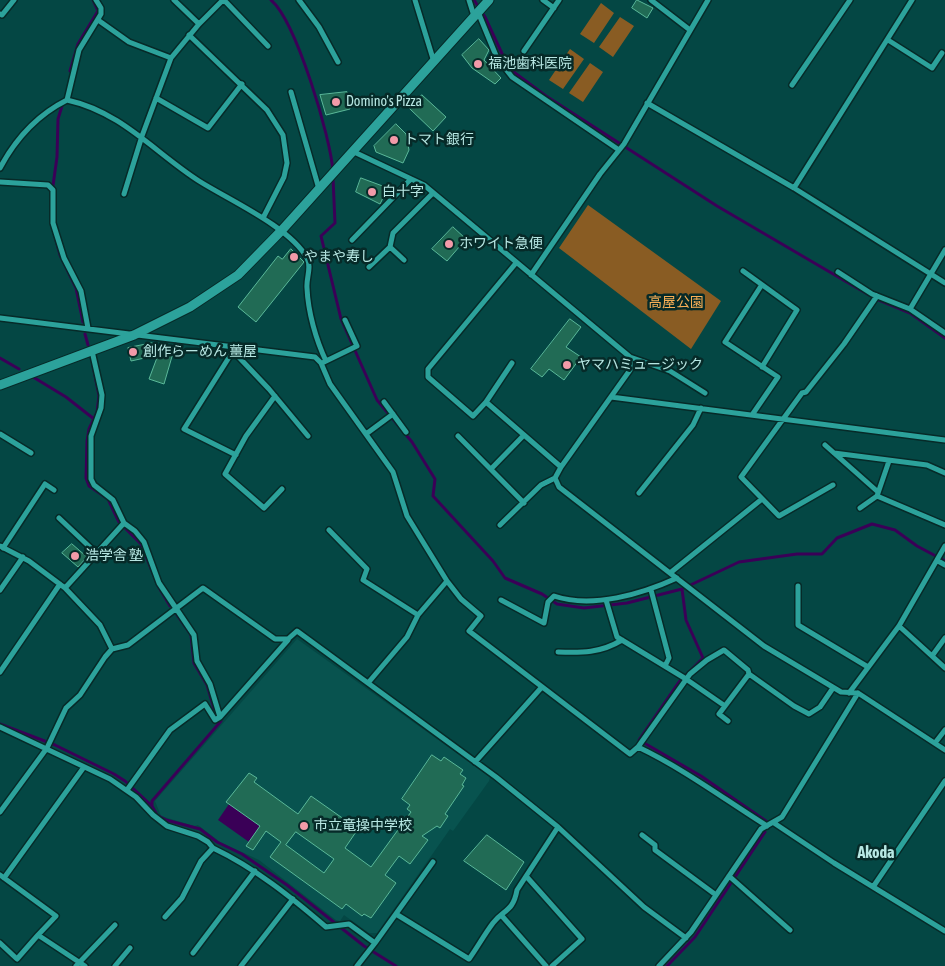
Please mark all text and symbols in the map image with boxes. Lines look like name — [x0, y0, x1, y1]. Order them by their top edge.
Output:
place label: 福池歯科医院 — [488, 56, 572, 72]
marker: 福池歯科医院 — [472, 58, 484, 70]
place label: Domino's Pizza — [346, 94, 422, 110]
marker: Domino's Pizza — [330, 96, 342, 108]
place label: トマト銀行 — [404, 132, 474, 148]
marker: トマト銀行 — [388, 134, 400, 146]
place label: 白十字 — [382, 184, 424, 200]
marker: 白十字 — [366, 186, 378, 198]
place label: ホワイト急便 — [459, 236, 543, 252]
marker: ホワイト急便 — [443, 238, 455, 250]
place label: やまや寿し — [304, 249, 374, 265]
marker: やまや寿し — [288, 251, 300, 263]
park label: 高屋公園 — [648, 295, 704, 311]
place label: 創作らーめん 薑屋 — [143, 344, 257, 360]
marker: 創作らーめん 薑屋 — [127, 346, 139, 358]
place label: ヤマハミュージック — [577, 357, 703, 373]
marker: ヤマハミュージック — [561, 359, 573, 371]
place label: 浩学舎 塾 — [85, 548, 143, 564]
marker: 浩学舎 塾 — [69, 550, 81, 562]
place label: 市立竜操中学校 — [314, 818, 412, 834]
marker: 市立竜操中学校 — [298, 820, 310, 832]
district label: Akoda — [857, 843, 895, 863]

